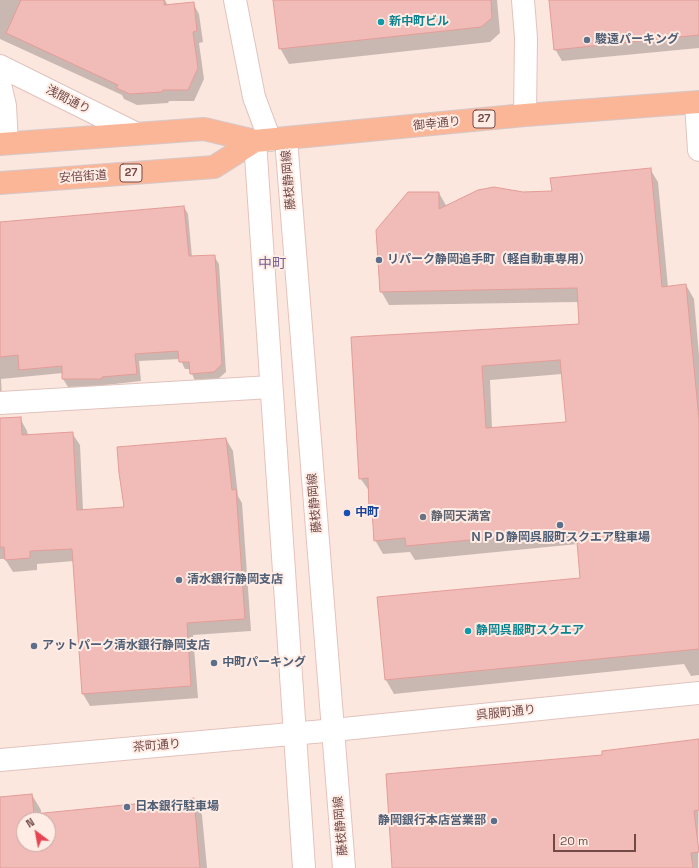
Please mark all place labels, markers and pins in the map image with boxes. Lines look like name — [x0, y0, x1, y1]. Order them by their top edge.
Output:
place label: 新中町ビル — [389, 15, 449, 29]
marker: 新中町ビル — [376, 17, 386, 27]
place label: 駿遠パーキング — [595, 33, 679, 47]
marker: 駿遠パーキング — [582, 35, 592, 45]
place label: リパーク静岡追手町（軽自動車専用） — [387, 253, 591, 267]
marker: リパーク静岡追手町（軽自動車専用） — [374, 255, 384, 265]
place label: 中町 — [355, 506, 379, 520]
marker: 中町 — [342, 508, 352, 518]
place label: 静岡天満宮 — [431, 510, 491, 524]
marker: 静岡天満宮 — [418, 512, 428, 522]
marker: ＮＰＤ静岡呉服町スクエア駐車場 — [555, 520, 565, 530]
place label: ＮＰＤ静岡呉服町スクエア駐車場 — [470, 531, 650, 545]
place label: 清水銀行静岡支店 — [187, 573, 283, 587]
marker: 清水銀行静岡支店 — [174, 575, 184, 585]
place label: 静岡呉服町スクエア — [476, 624, 584, 638]
marker: 静岡呉服町スクエア — [463, 626, 473, 636]
place label: アットパーク清水銀行静岡支店 — [42, 639, 210, 653]
marker: アットパーク清水銀行静岡支店 — [29, 641, 39, 651]
place label: 中町パーキング — [222, 656, 306, 670]
marker: 中町パーキング — [209, 658, 219, 668]
place label: 日本銀行駐車場 — [135, 800, 219, 814]
marker: 日本銀行駐車場 — [122, 802, 132, 812]
place label: 静岡銀行本店営業部 — [378, 814, 486, 828]
marker: 静岡銀行本店営業部 — [489, 816, 499, 826]

